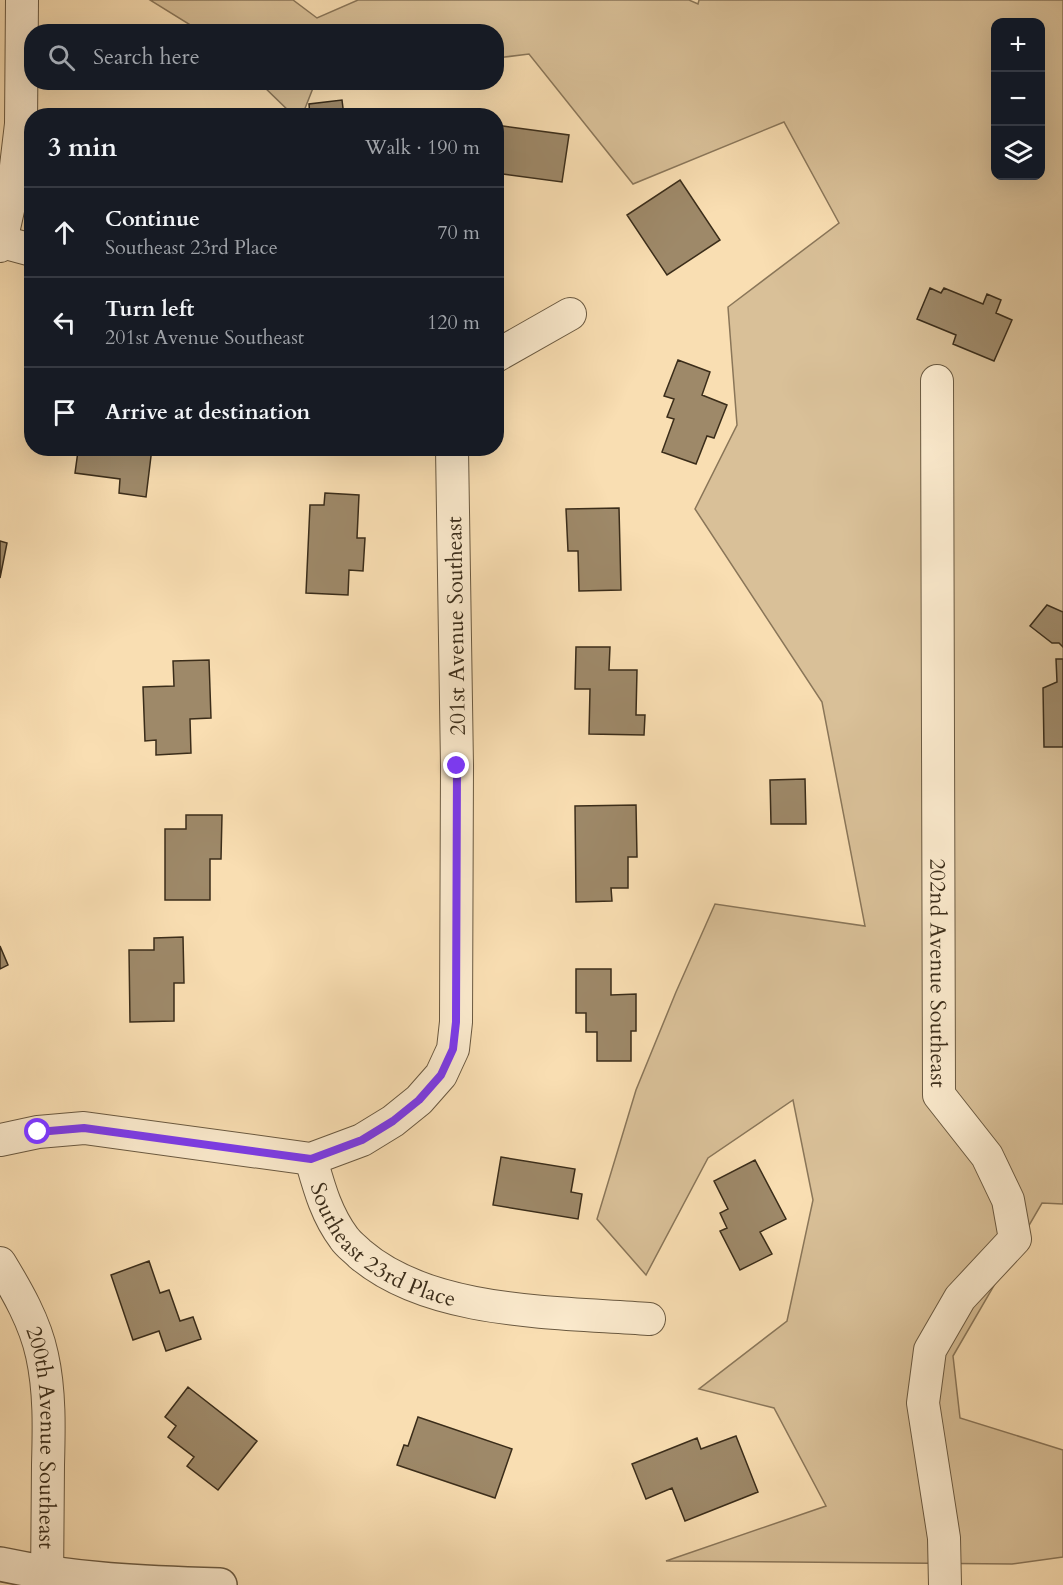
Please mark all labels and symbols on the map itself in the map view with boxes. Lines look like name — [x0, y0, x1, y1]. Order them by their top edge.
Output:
street label: 201st Avenue Southeast — [439, 516, 473, 736]
route end — [443, 752, 469, 778]
street label: 202nd Avenue Southeast — [922, 858, 953, 1088]
route start — [24, 1118, 50, 1144]
street label: Southeast 23rd Place — [303, 1179, 459, 1314]
street label: 200th Avenue Southeast — [18, 1322, 63, 1549]

